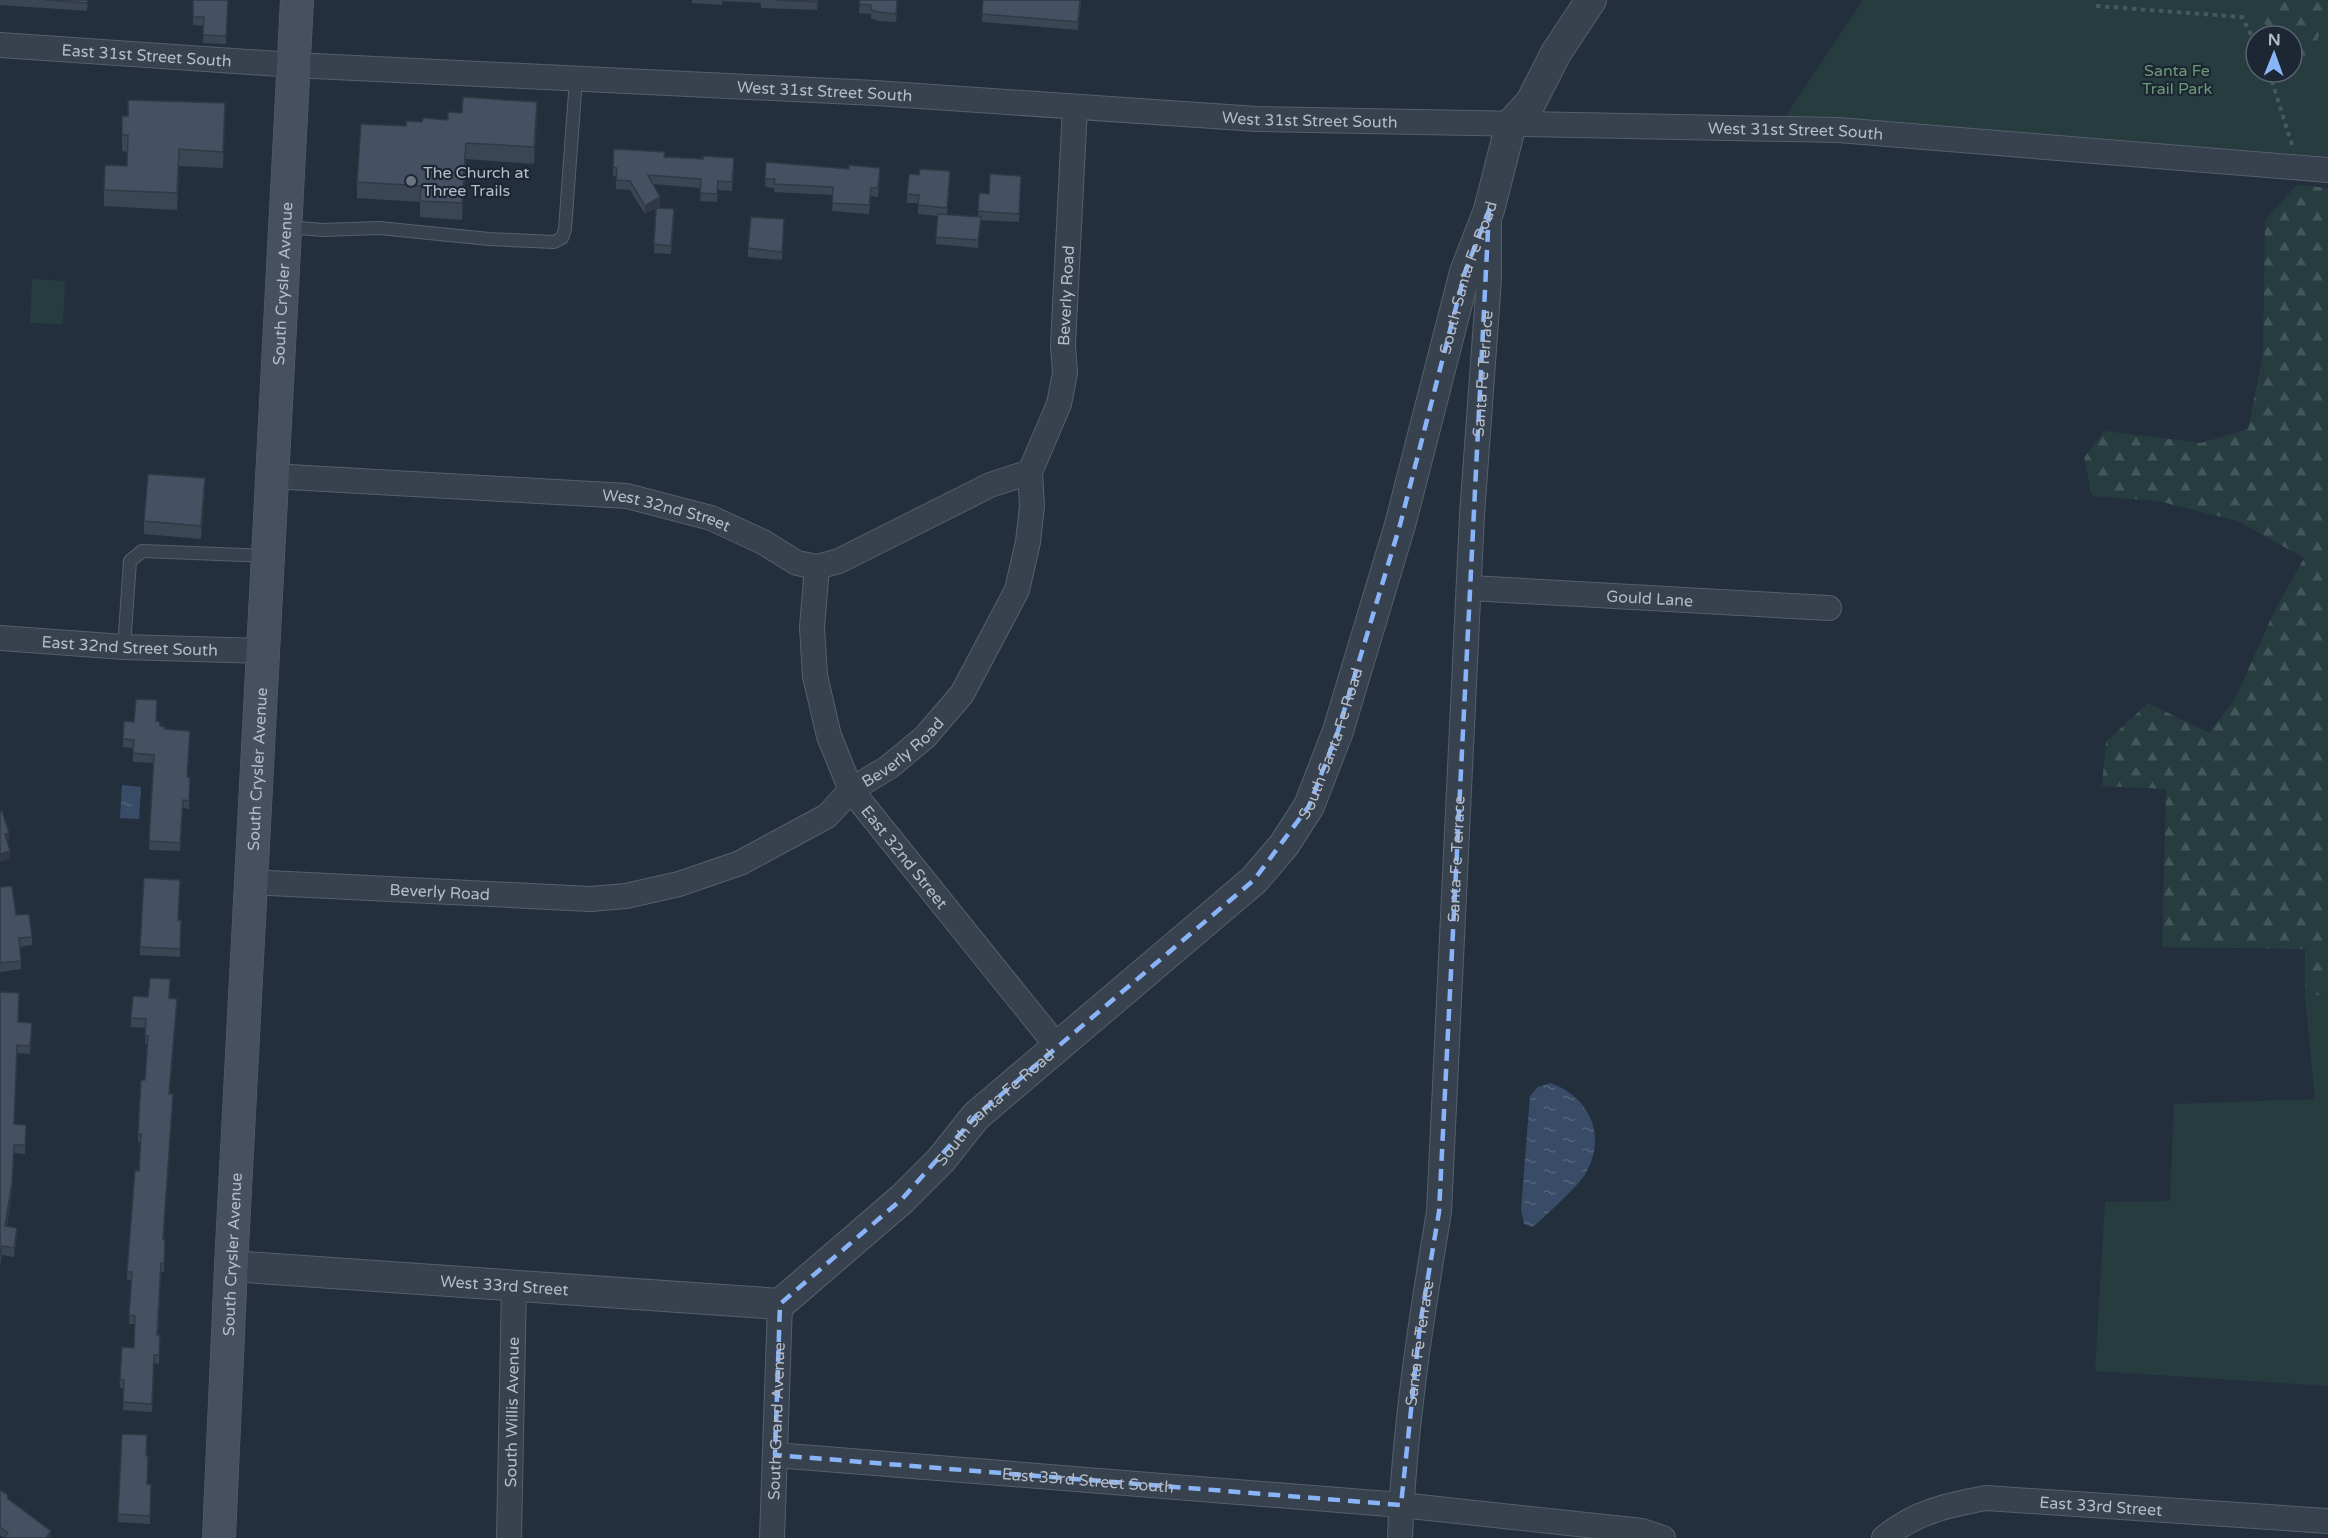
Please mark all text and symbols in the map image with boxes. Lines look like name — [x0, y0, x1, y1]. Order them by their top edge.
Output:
north arrow — [2244, 24, 2304, 84]
text: N — [2268, 30, 2281, 50]
street label: East 31st Street South — [61, 40, 232, 72]
park label: Santa Fe Trail Park — [2142, 61, 2212, 99]
street label: West 31st Street South — [736, 77, 913, 107]
street label: West 31st Street South — [1221, 108, 1398, 133]
street label: West 31st Street South — [1708, 119, 1884, 145]
place label: The Church at Three Trails — [423, 163, 529, 201]
marker: The Church at Three Trails — [404, 174, 418, 188]
street label: South Santa Fe Road — [1435, 199, 1502, 356]
street label: South Crysler Avenue — [269, 201, 297, 366]
street label: Beverly Road — [1054, 245, 1079, 346]
street label: Santa Fe Terrace — [1469, 310, 1498, 438]
street label: West 32nd Street — [602, 486, 734, 537]
street label: Gould Lane — [1606, 587, 1694, 611]
street label: East 32nd Street South — [41, 632, 218, 661]
street label: South Santa Fe Road — [1294, 666, 1367, 823]
street label: South Crysler Avenue — [244, 687, 272, 851]
street label: Beverly Road — [858, 713, 949, 792]
street label: Santa Fe Terrace — [1444, 795, 1470, 923]
street label: East 32nd Street — [856, 802, 952, 913]
street label: Beverly Road — [389, 880, 490, 905]
street label: South Santa Fe Road — [931, 1045, 1059, 1170]
street label: South Crysler Avenue — [219, 1172, 247, 1336]
street label: West 33rd Street — [439, 1272, 569, 1300]
street label: Santa Fe Terrace — [1401, 1279, 1439, 1407]
street label: South Willis Avenue — [501, 1337, 524, 1487]
street label: South Grand Avenue — [764, 1342, 790, 1500]
street label: East 33rd Street South — [1001, 1464, 1175, 1498]
street label: East 33rd Street — [2039, 1493, 2163, 1521]

